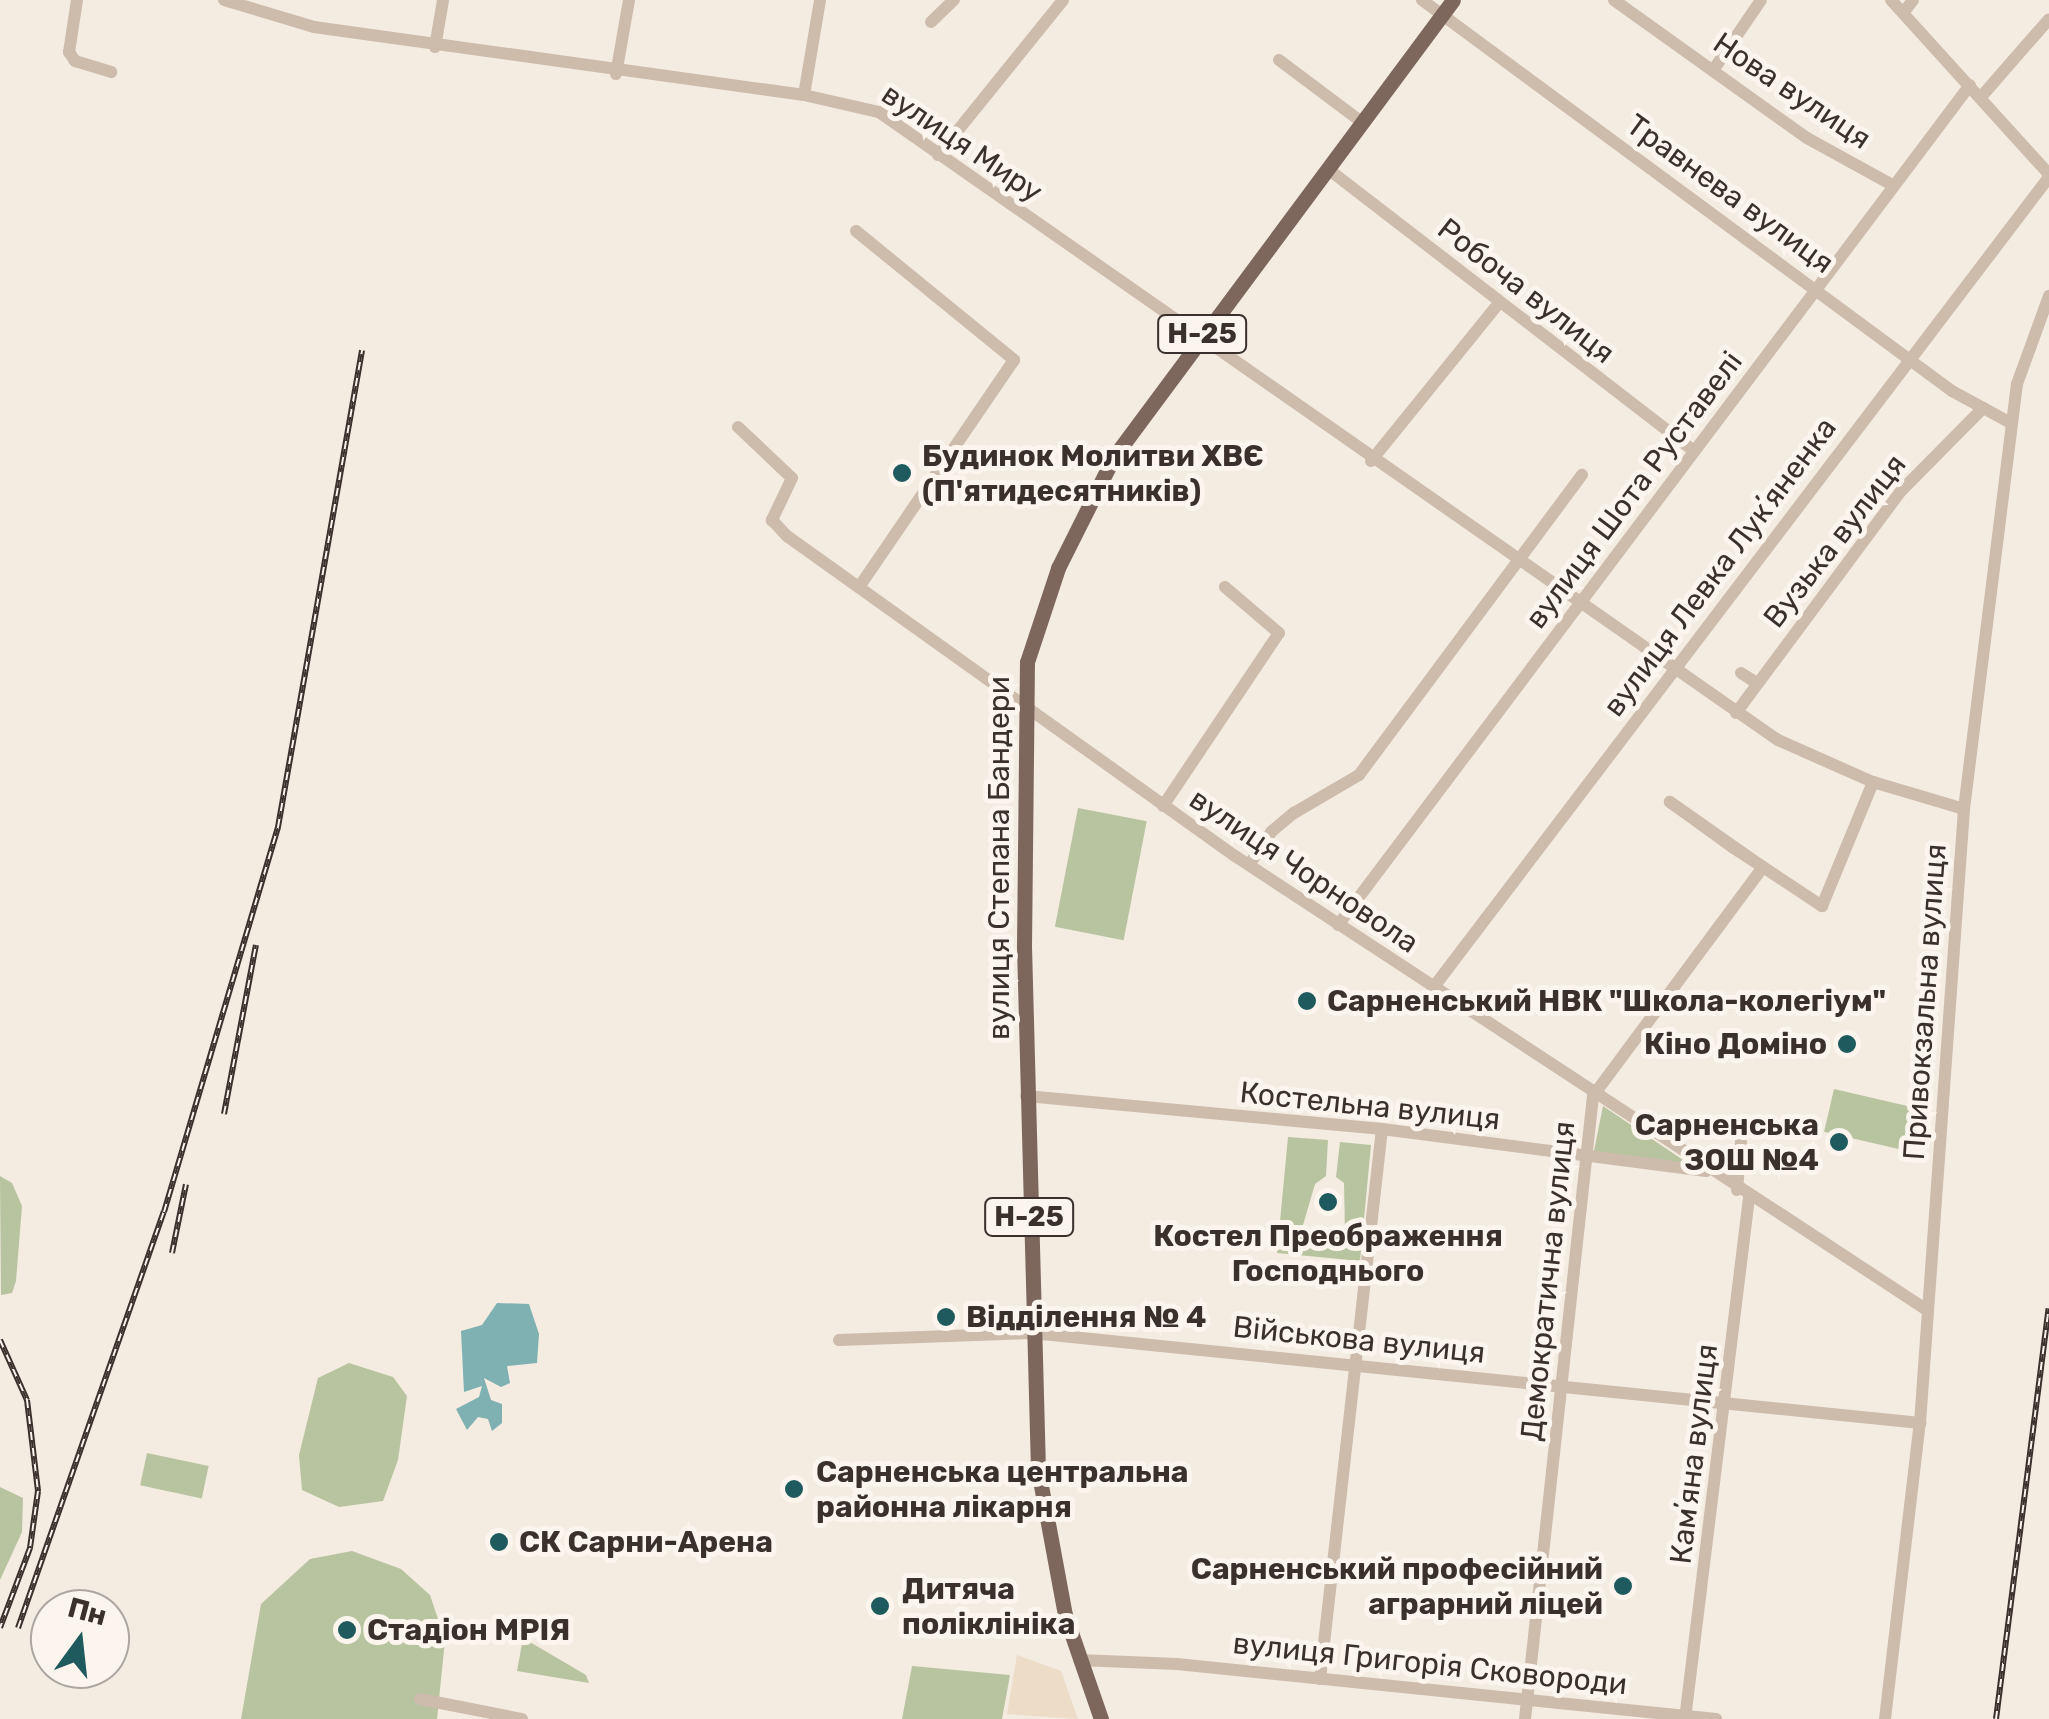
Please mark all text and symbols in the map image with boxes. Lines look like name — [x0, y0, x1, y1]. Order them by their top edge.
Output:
street label: Нова вулиця — [1706, 25, 1878, 157]
street label: вулиця Миру — [875, 76, 1049, 210]
street label: Травнева вулиця — [1619, 107, 1841, 281]
street label: Робоча вулиця — [1430, 211, 1622, 371]
road number: Н-25 — [1157, 311, 1247, 357]
street label: вулиця Шота Руставелі — [1518, 344, 1750, 636]
street label: вулиця Левка Лукʼяненка — [1596, 411, 1844, 723]
place label: Будинок Молитви ХВЄ (П'ятидесятників) — [922, 438, 1264, 508]
street label: Вузька вулиця — [1756, 447, 1914, 635]
marker: Будинок Молитви ХВЄ (П'ятидесятників) — [891, 462, 913, 484]
street label: вулиця Степана Бандери — [981, 676, 1017, 1040]
street label: вулиця Чорновола — [1183, 781, 1425, 961]
street label: Привокзальна вулиця — [1896, 843, 1954, 1161]
place label: Сарненський НВК "Школа-колегіум" — [1327, 983, 1886, 1019]
marker: Сарненський НВК "Школа-колегіум" — [1296, 990, 1318, 1012]
place label: Кіно Доміно — [1644, 1026, 1827, 1062]
marker: Кіно Доміно — [1836, 1033, 1858, 1055]
street label: Костельна вулиця — [1238, 1074, 1502, 1138]
place label: Сарненська ЗОШ №4 — [1635, 1107, 1819, 1178]
street label: Демократична вулиця — [1513, 1119, 1583, 1443]
marker: Сарненська ЗОШ №4 — [1828, 1131, 1850, 1153]
marker: Костел Преображення Господнього — [1317, 1191, 1339, 1213]
road number: Н-25 — [984, 1194, 1074, 1240]
place label: Костел Преображення Господнього — [1153, 1218, 1503, 1288]
place label: Відділення № 4 — [966, 1299, 1207, 1335]
marker: Відділення № 4 — [935, 1306, 957, 1328]
street label: Військова вулиця — [1231, 1309, 1487, 1371]
street label: Камʼяна вулиця — [1663, 1342, 1725, 1566]
place label: Сарненська центральна районна лікарня — [816, 1454, 1189, 1524]
marker: Сарненська центральна районна лікарня — [781, 1476, 807, 1502]
place label: СК Сарни-Арена — [519, 1524, 773, 1560]
marker: СК Сарни-Арена — [488, 1531, 510, 1553]
place label: Сарненський професійний аграрний ліцей — [1191, 1551, 1603, 1622]
place label: Дитяча поліклініка — [902, 1571, 1075, 1642]
marker: Сарненський професійний аграрний ліцей — [1612, 1575, 1634, 1597]
north arrow — [30, 1589, 130, 1689]
text: Пн — [64, 1591, 110, 1632]
marker: Дитяча поліклініка — [867, 1593, 893, 1619]
place label: Стадіон МРІЯ — [367, 1612, 570, 1648]
marker: Стадіон МРІЯ — [336, 1619, 358, 1641]
street label: вулиця Григорія Сковороди — [1231, 1625, 1629, 1703]

